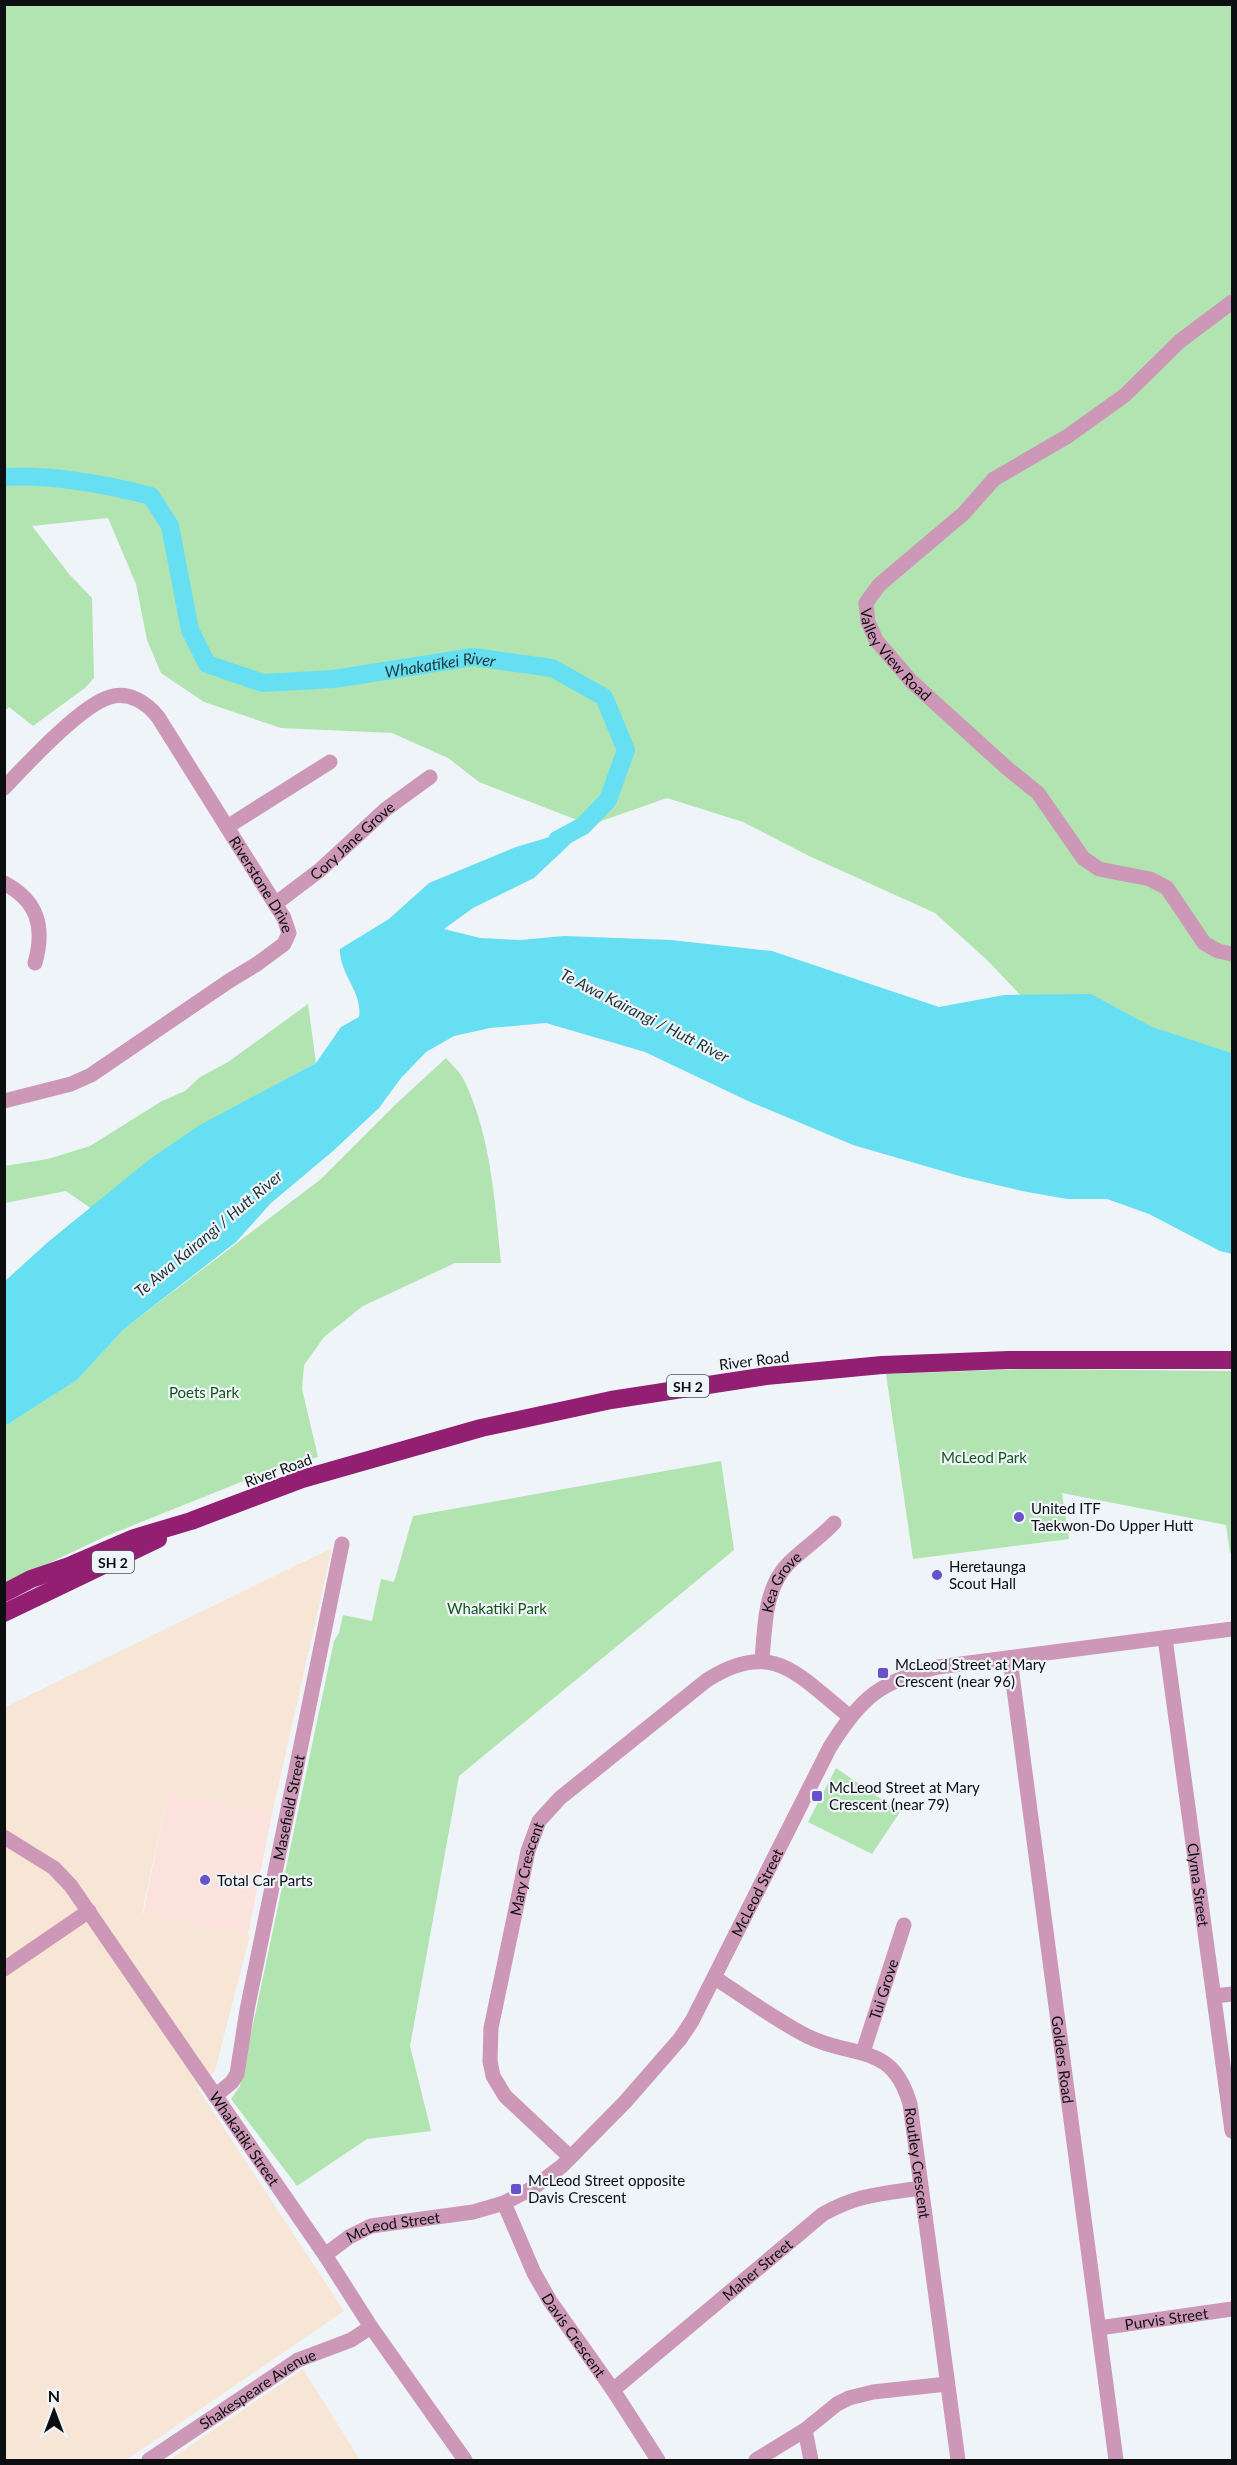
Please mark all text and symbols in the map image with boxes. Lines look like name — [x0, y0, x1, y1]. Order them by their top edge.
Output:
street label: Valley View Road — [858, 607, 935, 704]
water label: Whakatīkei River — [383, 647, 498, 680]
street label: Cory Jane Grove — [306, 797, 398, 883]
street label: Riverstone Drive — [226, 833, 297, 935]
water label: Te Awa Kairangi / Hutt River — [557, 964, 733, 1066]
water label: Te Awa Kairangi / Hutt River — [130, 1165, 286, 1300]
street label: River Road — [718, 1347, 790, 1373]
road number: SH 2 — [667, 1375, 709, 1397]
park label: Poets Park — [169, 1383, 239, 1401]
park label: McLeod Park — [941, 1448, 1027, 1466]
street label: River Road — [242, 1449, 314, 1491]
place label: United ITF Taekwon-Do Upper Hutt — [1031, 1499, 1194, 1534]
marker: United ITF Taekwon-Do Upper Hutt — [1012, 1510, 1026, 1524]
street label: Kea Grove — [758, 1547, 805, 1614]
road number: SH 2 — [92, 1551, 134, 1573]
place label: Heretaunga Scout Hall — [949, 1557, 1026, 1592]
marker: Heretaunga Scout Hall — [930, 1568, 944, 1582]
park label: Whakatiki Park — [447, 1599, 547, 1617]
place label: McLeod Street at Mary Crescent (near 96) — [895, 1655, 1046, 1690]
marker: McLeod Street at Mary Crescent (near 96) — [876, 1666, 890, 1680]
street label: Masefield Street — [269, 1752, 308, 1862]
place label: McLeod Street at Mary Crescent (near 79) — [829, 1778, 980, 1813]
marker: McLeod Street at Mary Crescent (near 79) — [810, 1789, 824, 1803]
street label: Mary Crescent — [506, 1819, 547, 1917]
street label: Clyma Street — [1184, 1842, 1213, 1928]
street label: McLeod Street — [727, 1845, 787, 1939]
place label: Total Car Parts — [217, 1871, 313, 1889]
marker: Total Car Parts — [198, 1873, 212, 1887]
street label: Tui Grove — [865, 1956, 902, 2022]
street label: Golders Road — [1048, 2015, 1078, 2104]
street label: Whakatiki Street — [206, 2088, 284, 2189]
street label: Routley Crescent — [902, 2106, 934, 2220]
place label: McLeod Street opposite Davis Crescent — [528, 2171, 685, 2206]
marker: McLeod Street opposite Davis Crescent — [509, 2182, 523, 2196]
street label: McLeod Street — [343, 2208, 442, 2246]
street label: Maher Street — [718, 2234, 796, 2304]
street label: Davis Crescent — [538, 2290, 610, 2381]
street label: Purvis Street — [1123, 2303, 1210, 2333]
street label: Shakespeare Avenue — [196, 2345, 318, 2433]
north arrow — [24, 2381, 84, 2441]
text: N — [48, 2386, 60, 2405]

